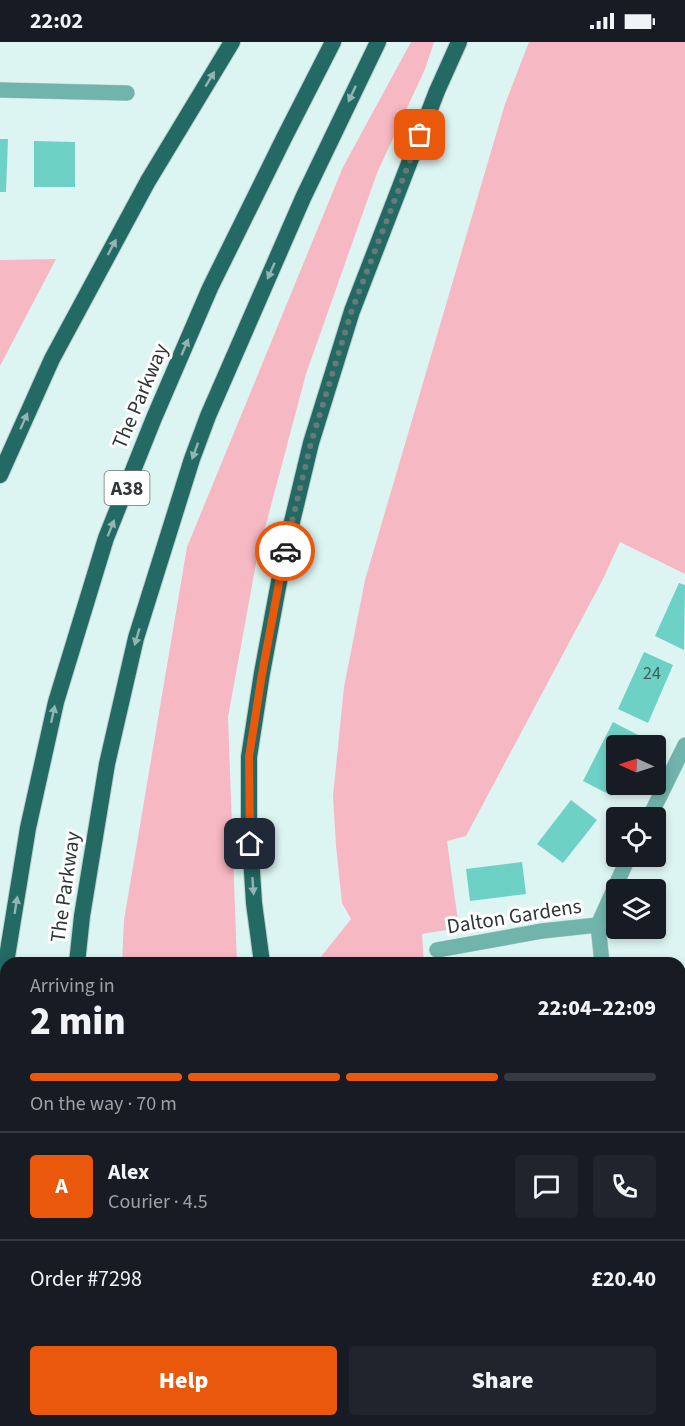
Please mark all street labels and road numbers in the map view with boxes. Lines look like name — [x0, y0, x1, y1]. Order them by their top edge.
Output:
street label: The Parkway — [104, 338, 176, 453]
road number: A38 — [104, 471, 150, 505]
street label: The Parkway — [42, 829, 88, 944]
street label: Dalton Gardens — [445, 891, 584, 941]

